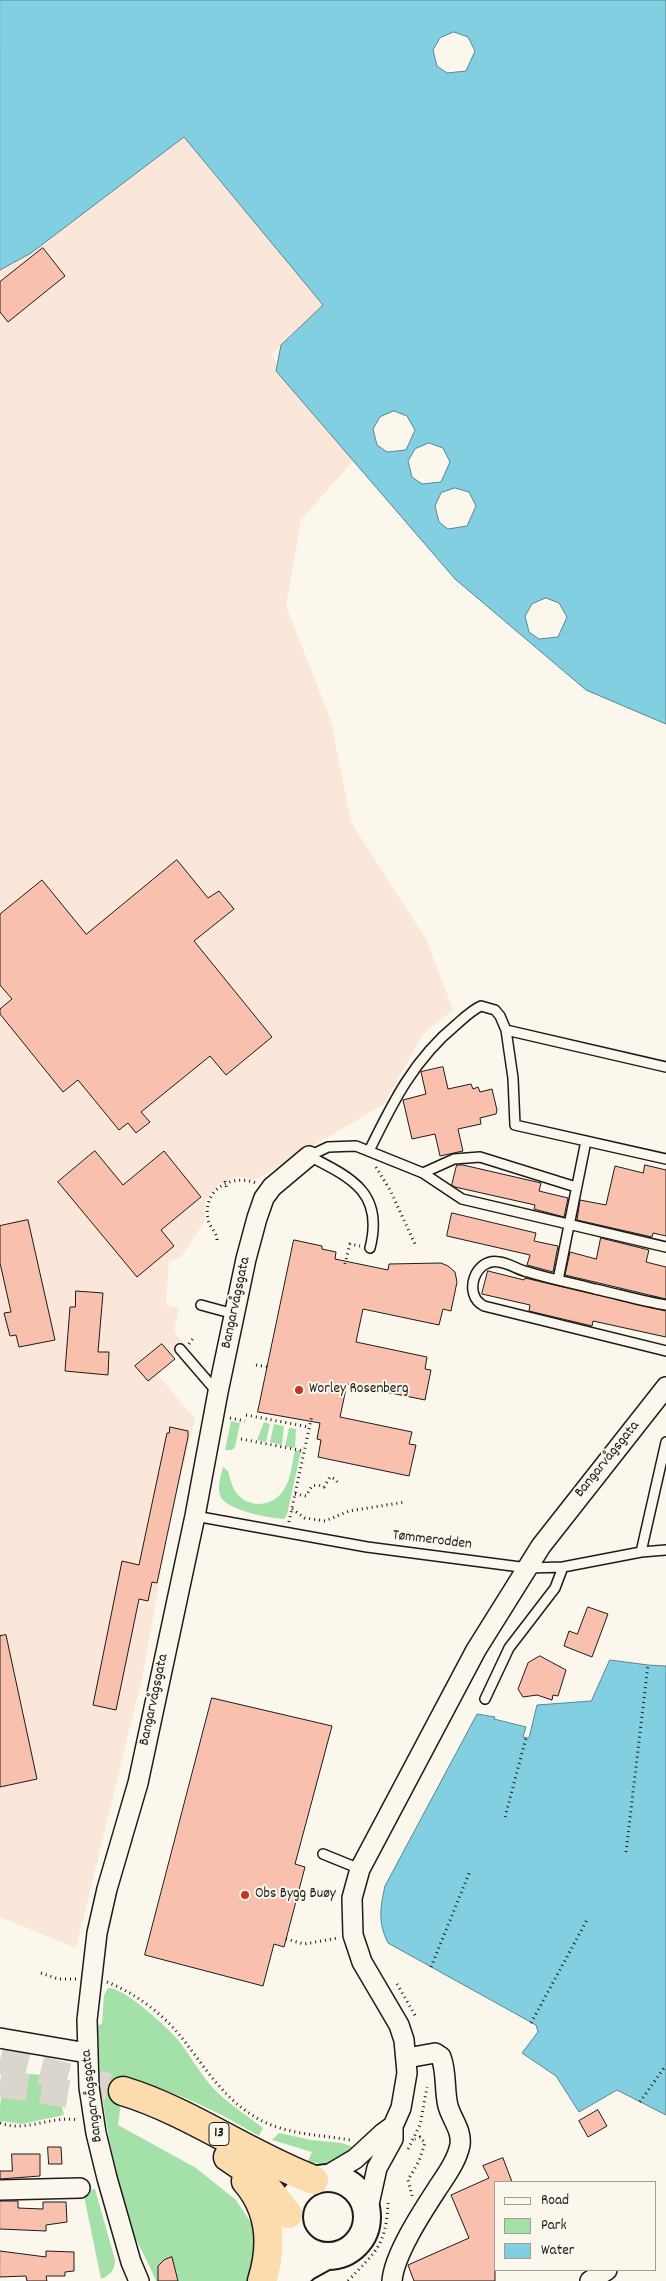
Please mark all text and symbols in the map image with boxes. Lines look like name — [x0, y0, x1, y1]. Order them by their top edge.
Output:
street label: Bangarvågsgata — [219, 1256, 255, 1350]
place label: Worley Rosenberg — [309, 1381, 409, 1399]
marker: Worley Rosenberg — [293, 1384, 305, 1396]
street label: Bangarvågsgata — [572, 1418, 644, 1502]
street label: Tømmerodden — [391, 1527, 473, 1555]
street label: Bangarvågsgata — [137, 1653, 173, 1747]
place label: Obs Bygg Buøy — [255, 1886, 336, 1904]
marker: Obs Bygg Buøy — [239, 1889, 251, 1901]
street label: Bangarvågsgata — [78, 2049, 108, 2143]
road number: 13 — [209, 2122, 229, 2146]
legend — [493, 2181, 656, 2271]
text: Road — [541, 2190, 569, 2212]
text: Park — [541, 2215, 567, 2237]
text: Water — [541, 2240, 574, 2262]

